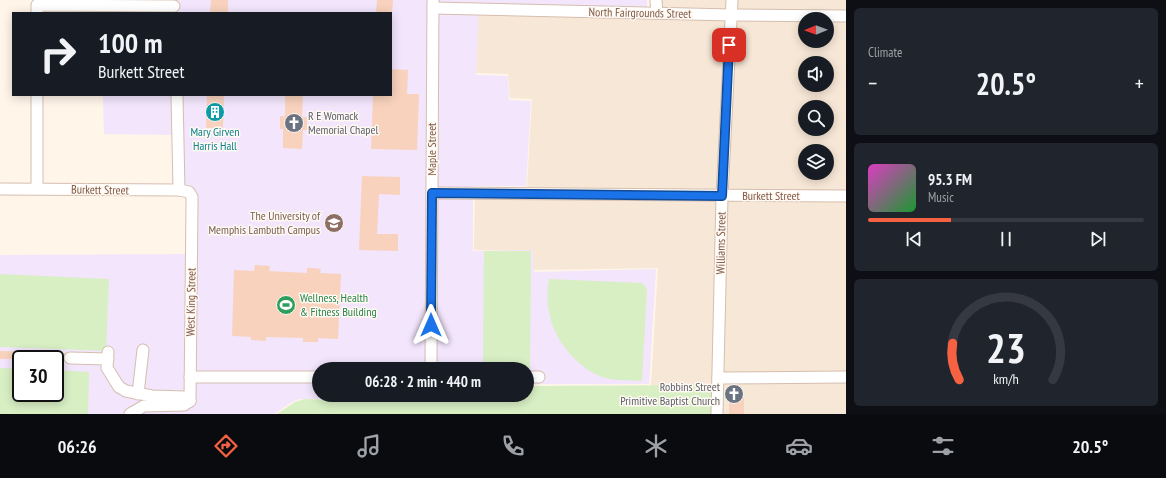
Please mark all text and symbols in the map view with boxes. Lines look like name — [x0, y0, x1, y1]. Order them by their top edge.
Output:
street label: North Fairgrounds Street — [589, 4, 692, 21]
north arrow — [798, 12, 834, 48]
map controls — [798, 12, 834, 180]
text: 100 m — [98, 24, 162, 61]
icon: right — [32, 28, 84, 80]
pin — [712, 28, 746, 62]
icon: arrive — [718, 34, 740, 56]
text: Climate — [868, 44, 902, 61]
button: sound — [798, 56, 834, 92]
text: Burkett Street — [98, 60, 184, 83]
text: 20.5° — [976, 64, 1036, 103]
text: − — [868, 69, 877, 97]
text: + — [1135, 69, 1144, 97]
button: search — [798, 100, 834, 136]
building icon: Mary Girven Harris Hall — [204, 101, 226, 123]
place label: R E Womack Memorial Chapel — [308, 108, 378, 137]
church icon: R E Womack Memorial Chapel — [283, 112, 305, 134]
street label: Maple Street — [424, 122, 439, 175]
place label: Mary Girven Harris Hall — [190, 124, 240, 153]
button: layers — [798, 144, 834, 180]
text: 95.3 FM — [928, 170, 972, 189]
street label: Burkett Street — [71, 181, 130, 198]
street label: Burkett Street — [742, 188, 801, 203]
text: Music — [928, 189, 954, 206]
place label: The University of Memphis Lambuth Campus — [208, 208, 321, 237]
street label: Williams Street — [712, 211, 729, 275]
school or university icon: The University of Memphis Lambuth Campus — [323, 212, 345, 234]
icon: previous — [903, 228, 925, 250]
icon: pause — [995, 228, 1017, 250]
icon: next — [1087, 228, 1109, 250]
street label: West King Street — [182, 267, 199, 337]
place label: Wellness, Health & Fitness Building — [300, 290, 377, 319]
sports icon: Wellness, Health & Fitness Building — [275, 294, 297, 316]
position arrow — [410, 304, 452, 346]
text: 23 — [986, 321, 1026, 374]
speed limit sign: 30 — [12, 350, 64, 402]
text: km/h — [993, 369, 1019, 388]
text: 06:28 · 2 min · 440 m — [365, 372, 481, 391]
place label: Robbins Street Primitive Baptist Church — [620, 379, 721, 408]
church icon: Robbins Street Primitive Baptist Church — [723, 383, 745, 405]
icon: directions — [212, 432, 240, 460]
icon: music — [355, 432, 383, 460]
icon: phone — [499, 432, 527, 460]
icon: climate — [642, 432, 670, 460]
icon: car — [785, 432, 813, 460]
icon: filters — [929, 432, 957, 460]
text: 06:26 — [58, 435, 97, 458]
text: 20.5° — [1072, 435, 1108, 458]

